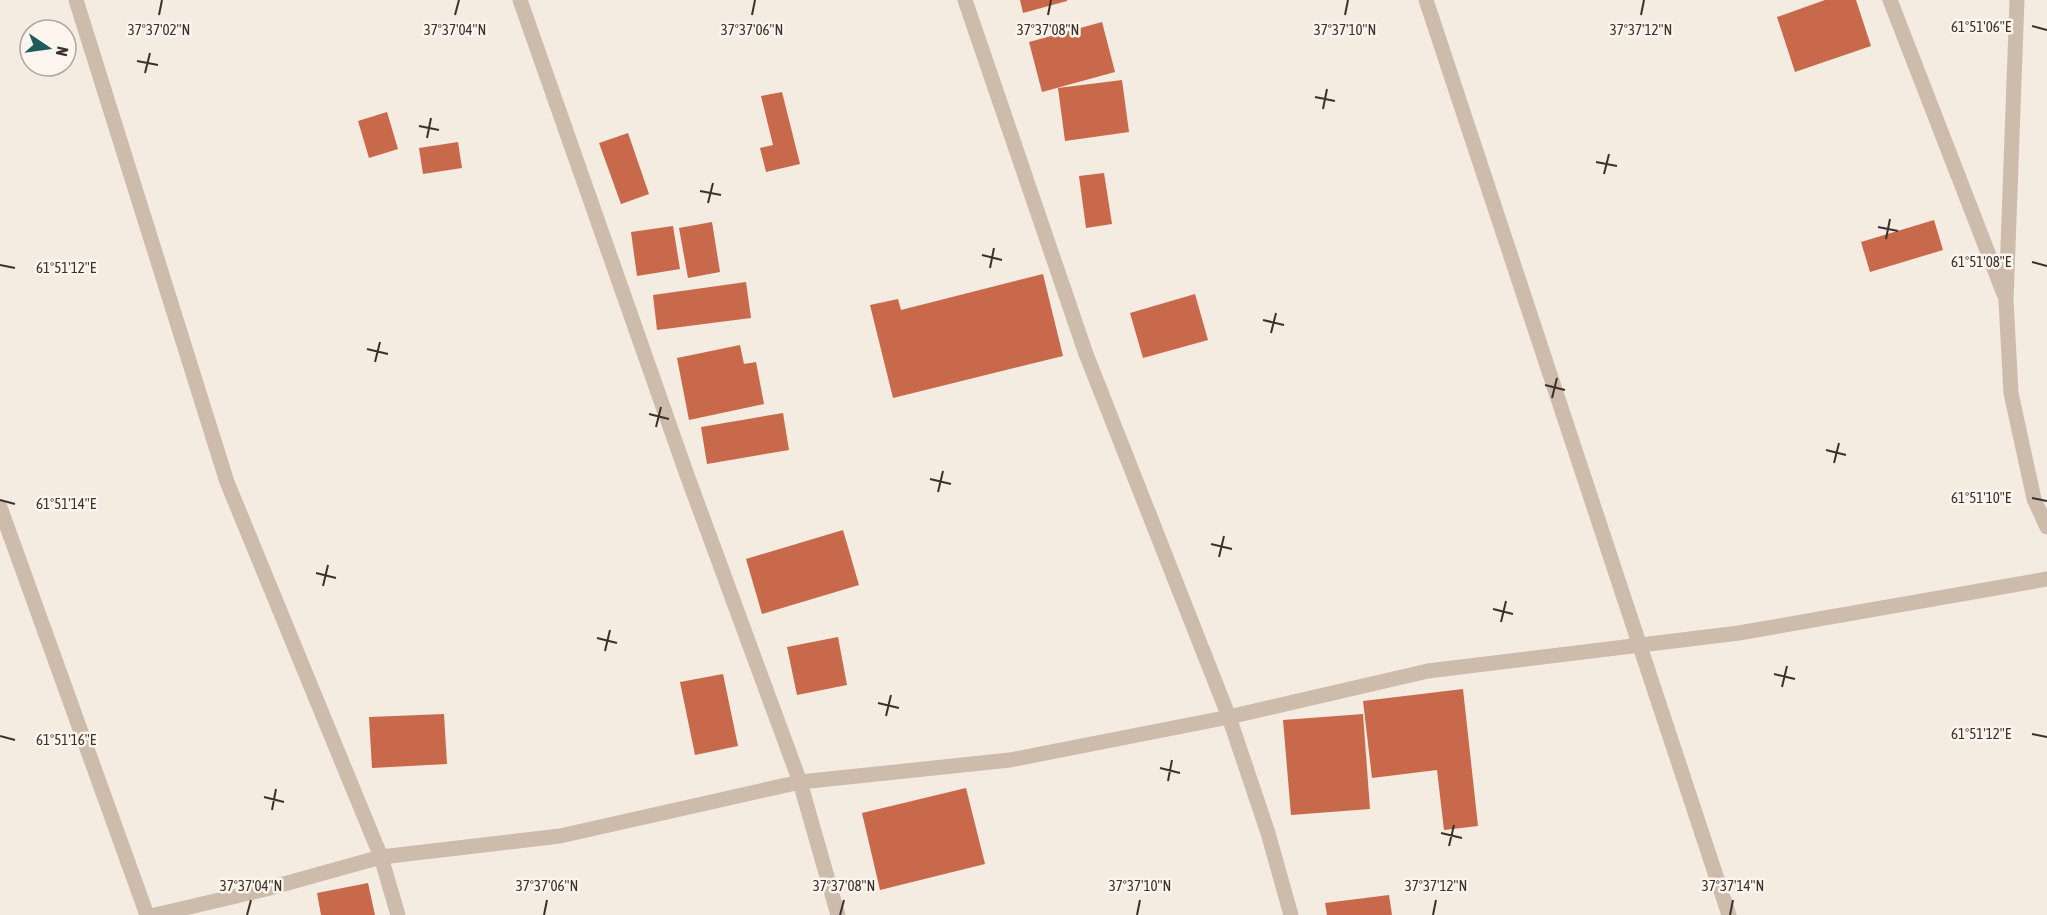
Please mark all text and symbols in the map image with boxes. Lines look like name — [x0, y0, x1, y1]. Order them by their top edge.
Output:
north arrow — [18, 18, 78, 78]
text: 61°51'06"E — [1951, 18, 2012, 35]
text: 37°37'02"N — [128, 21, 190, 38]
text: 37°37'04"N — [424, 21, 486, 38]
text: 37°37'06"N — [721, 21, 783, 38]
text: 37°37'08"N — [1017, 21, 1079, 38]
text: 37°37'10"N — [1314, 21, 1376, 38]
text: 37°37'12"N — [1610, 21, 1672, 38]
text: N — [53, 45, 72, 58]
text: 61°51'08"E — [1951, 253, 2012, 270]
text: 61°51'12"E — [36, 259, 97, 276]
text: 61°51'10"E — [1951, 489, 2012, 506]
text: 61°51'14"E — [36, 495, 97, 512]
text: 61°51'12"E — [1951, 725, 2012, 742]
text: 61°51'16"E — [36, 731, 97, 748]
text: 37°37'04"N — [220, 877, 282, 894]
text: 37°37'06"N — [516, 877, 578, 894]
text: 37°37'08"N — [813, 877, 875, 894]
text: 37°37'10"N — [1109, 877, 1171, 894]
text: 37°37'12"N — [1405, 877, 1467, 894]
text: 37°37'14"N — [1702, 877, 1764, 894]

